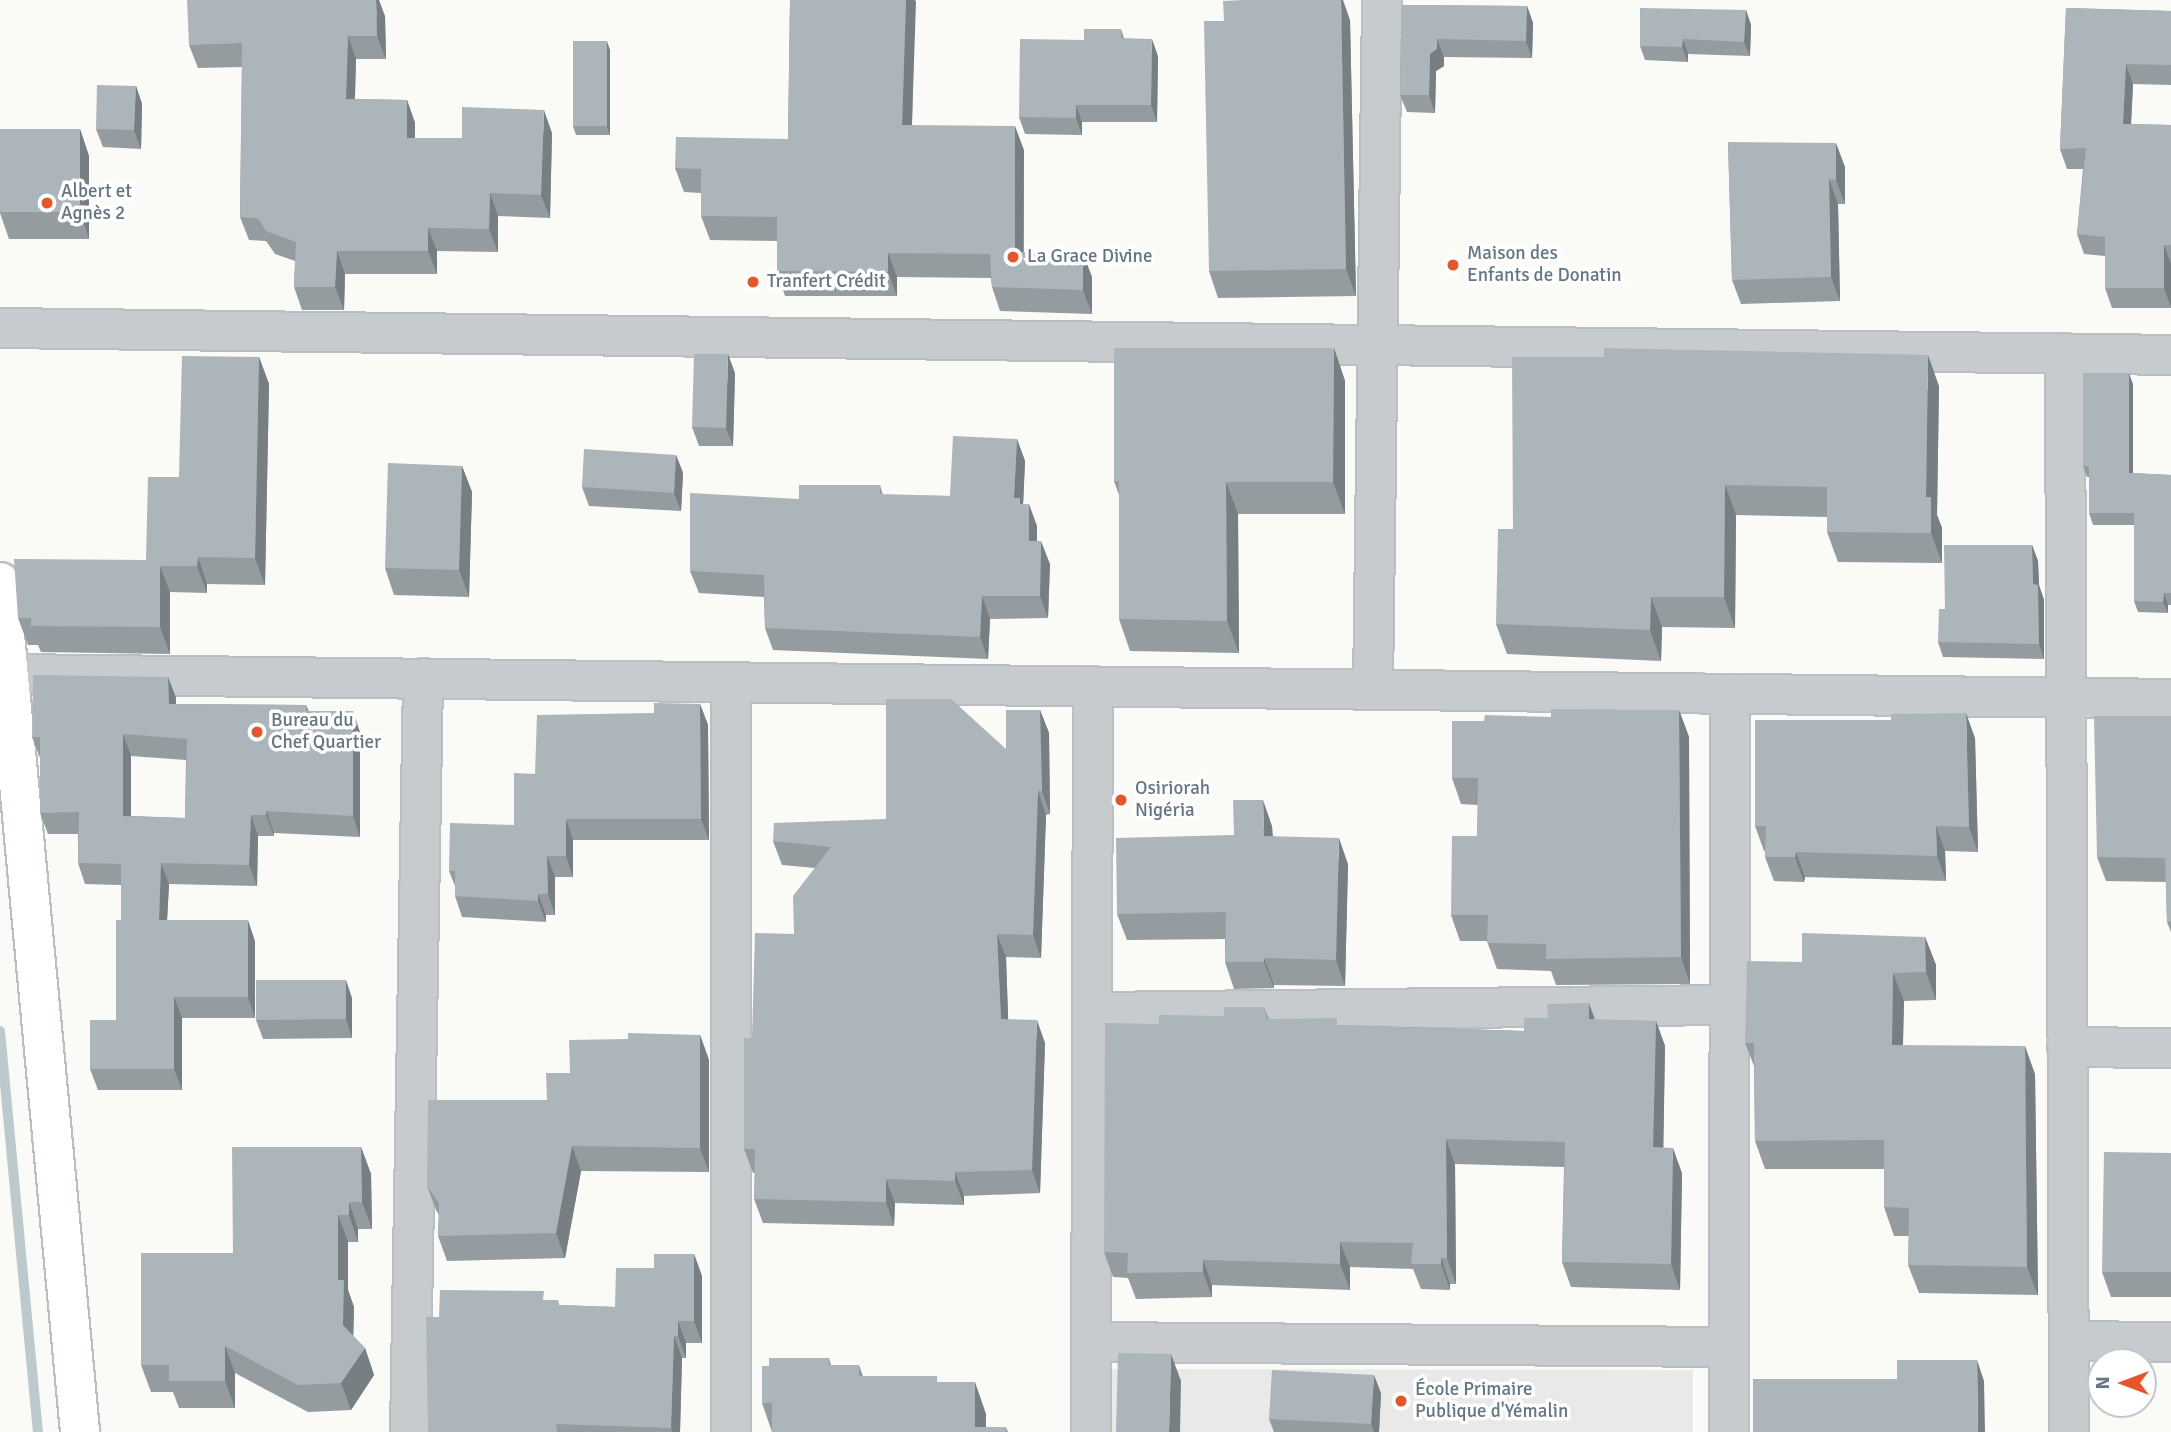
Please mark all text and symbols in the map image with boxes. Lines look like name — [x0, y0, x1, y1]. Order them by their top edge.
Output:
place label: Albert et Agnès 2 — [61, 181, 132, 225]
marker: Albert et Agnès 2 — [39, 195, 55, 211]
place label: Maison des Enfants de Donatin — [1467, 243, 1622, 287]
place label: La Grace Divine — [1027, 246, 1152, 268]
marker: La Grace Divine — [1005, 249, 1021, 265]
marker: Maison des Enfants de Donatin — [1445, 257, 1461, 273]
place label: Tranfert Crédit — [767, 271, 886, 293]
marker: Tranfert Crédit — [745, 274, 761, 290]
place label: Bureau du Chef Quartier — [271, 710, 381, 754]
marker: Bureau du Chef Quartier — [249, 724, 265, 740]
place label: Osiriorah Nigéria — [1135, 778, 1210, 822]
marker: Osiriorah Nigéria — [1113, 792, 1129, 808]
north arrow — [2087, 1348, 2157, 1418]
text: N — [2091, 1376, 2115, 1390]
place label: École Primaire Publique d'Yémalin — [1415, 1379, 1568, 1423]
marker: École Primaire Publique d'Yémalin — [1393, 1393, 1409, 1409]

